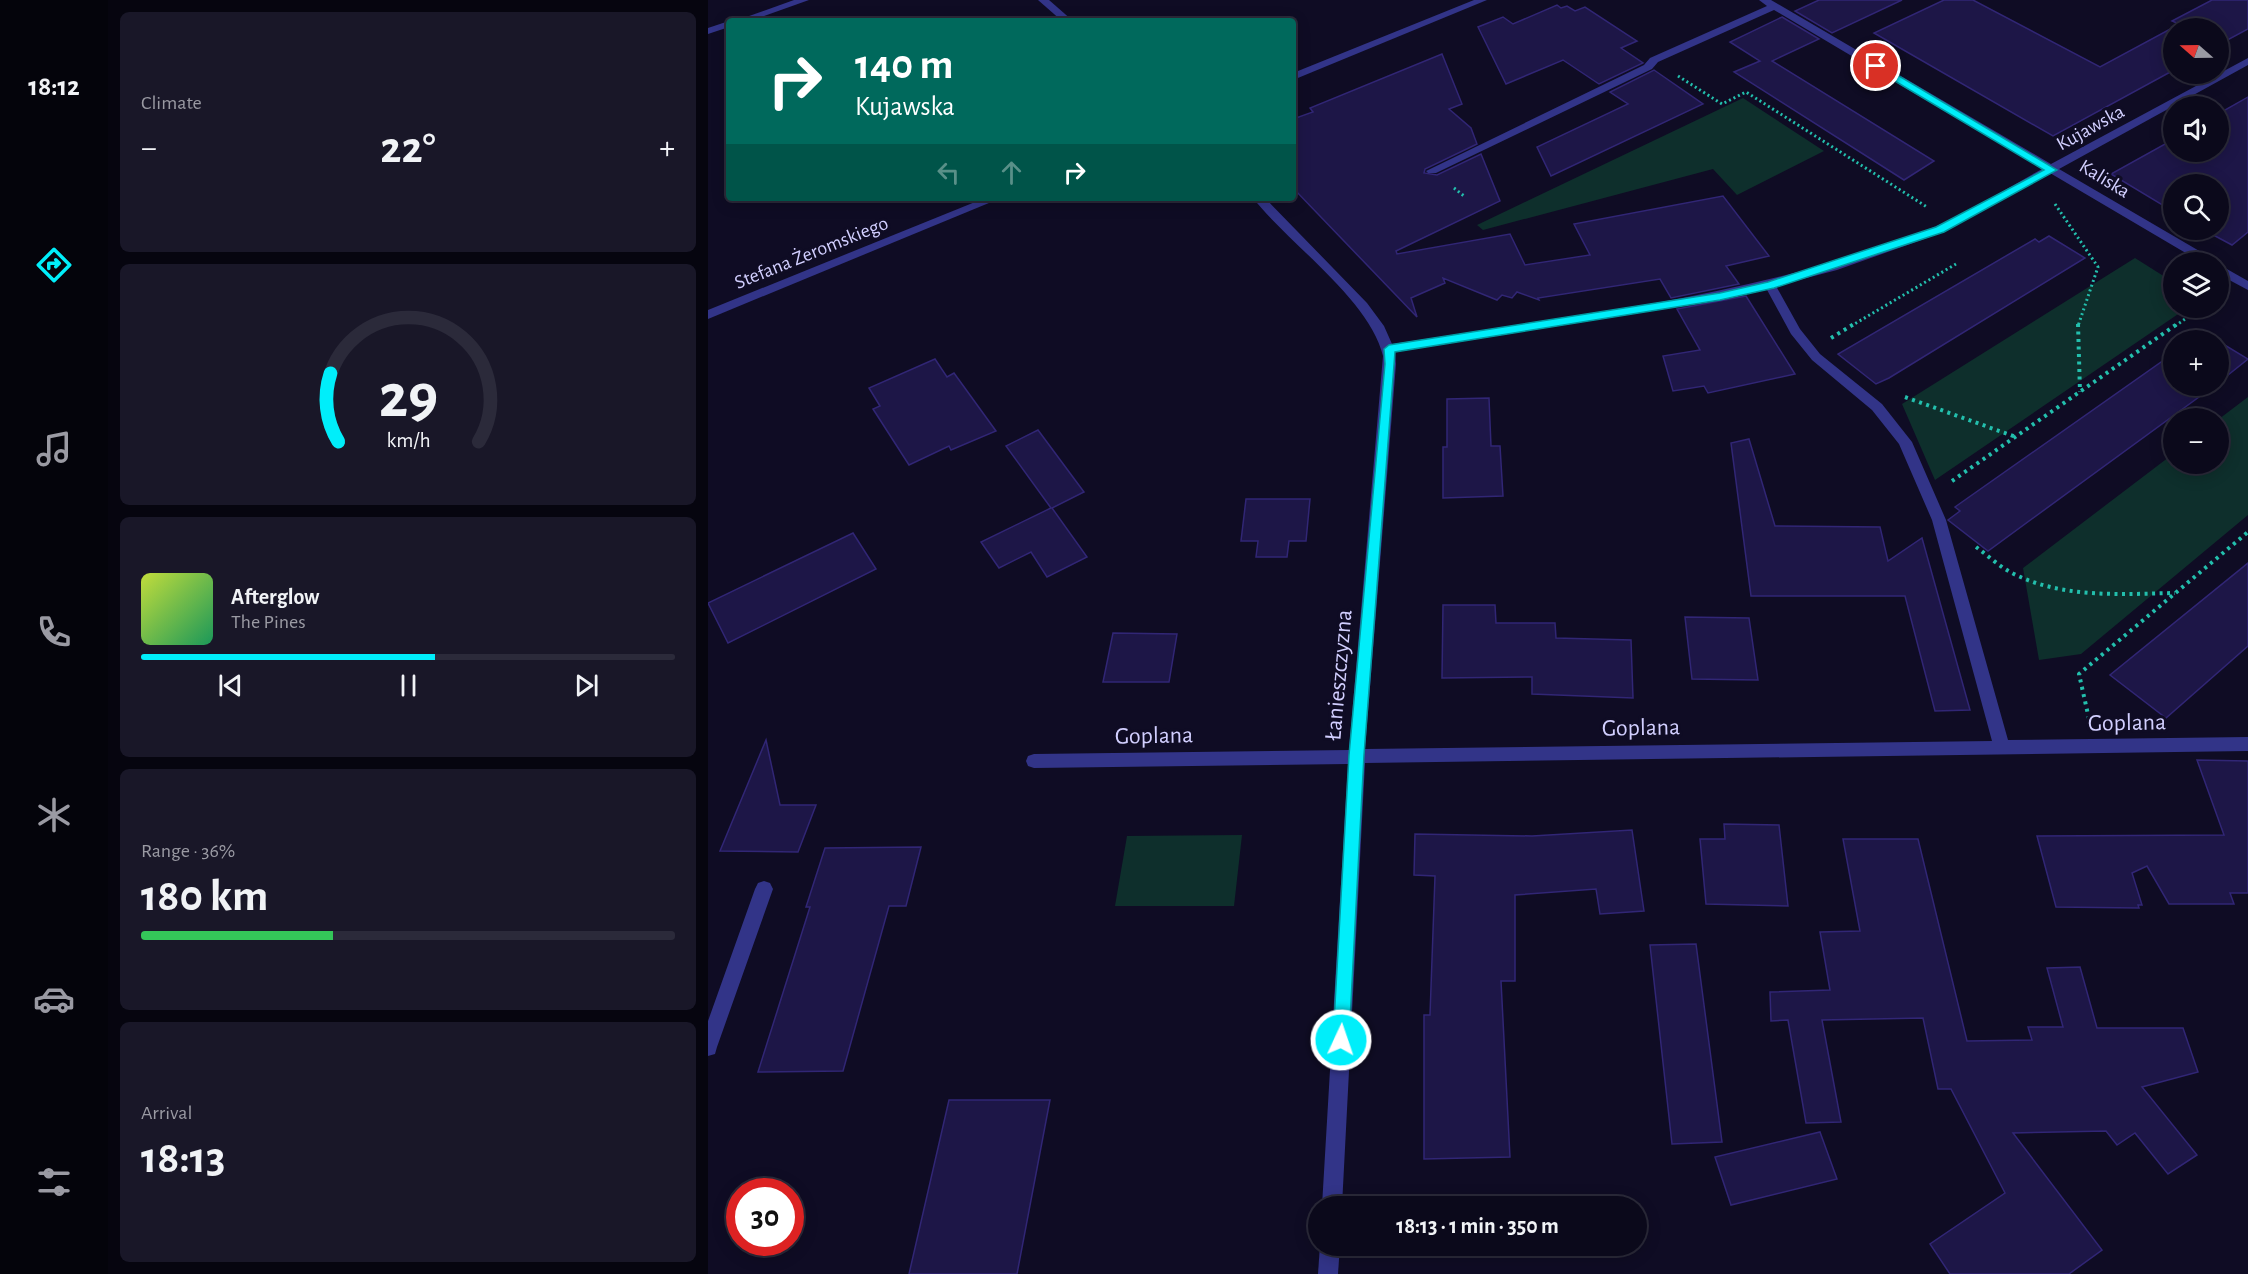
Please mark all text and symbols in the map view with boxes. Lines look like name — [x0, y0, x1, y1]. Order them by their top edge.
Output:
north arrow — [2163, 18, 2229, 84]
map controls — [2163, 18, 2229, 474]
pin — [1850, 40, 1901, 91]
icon: right — [756, 42, 834, 120]
text: 140 m — [855, 44, 953, 86]
icon: arrive — [1859, 49, 1892, 82]
text: 18:12 — [28, 73, 80, 100]
text: Climate — [141, 93, 202, 113]
text: Kujawska — [855, 93, 955, 120]
button: sound — [2163, 96, 2229, 162]
street label: Kujawska — [2053, 101, 2128, 155]
text: 22° — [380, 126, 436, 171]
text: − — [141, 132, 157, 165]
text: + — [659, 132, 675, 165]
icon: left — [932, 156, 965, 189]
icon: ahead — [995, 156, 1028, 189]
icon: right — [1058, 156, 1091, 189]
street label: Kaliska — [2076, 156, 2133, 202]
button: search — [2163, 174, 2229, 240]
street label: Stefana Żeromskiego — [732, 213, 891, 293]
icon: directions — [33, 244, 75, 286]
button: layers — [2163, 252, 2229, 318]
button: + — [2163, 330, 2229, 396]
text: 29 — [378, 366, 438, 428]
button: − — [2163, 408, 2229, 474]
icon: music — [33, 428, 75, 470]
text: km/h — [386, 430, 430, 451]
text: Afterglow — [231, 586, 319, 608]
street label: Łanieszczyzna — [1321, 609, 1357, 742]
icon: phone — [33, 611, 75, 653]
text: The Pines — [231, 612, 306, 632]
icon: previous — [214, 669, 247, 702]
icon: pause — [392, 669, 425, 702]
icon: next — [570, 669, 603, 702]
street label: Goplana — [2088, 710, 2166, 736]
street label: Goplana — [1602, 715, 1680, 741]
street label: Goplana — [1115, 723, 1193, 749]
icon: climate — [33, 794, 75, 836]
text: Range · 36% — [141, 841, 235, 861]
text: 180 km — [141, 874, 268, 919]
icon: car — [33, 978, 75, 1020]
position arrow — [1309, 1008, 1373, 1072]
text: Arrival — [141, 1103, 192, 1123]
text: 18:13 — [141, 1136, 225, 1181]
icon: filters — [33, 1161, 75, 1203]
speed limit sign: 30 — [726, 1178, 804, 1256]
text: 18:13 · 1 min · 350 m — [1396, 1215, 1559, 1237]

